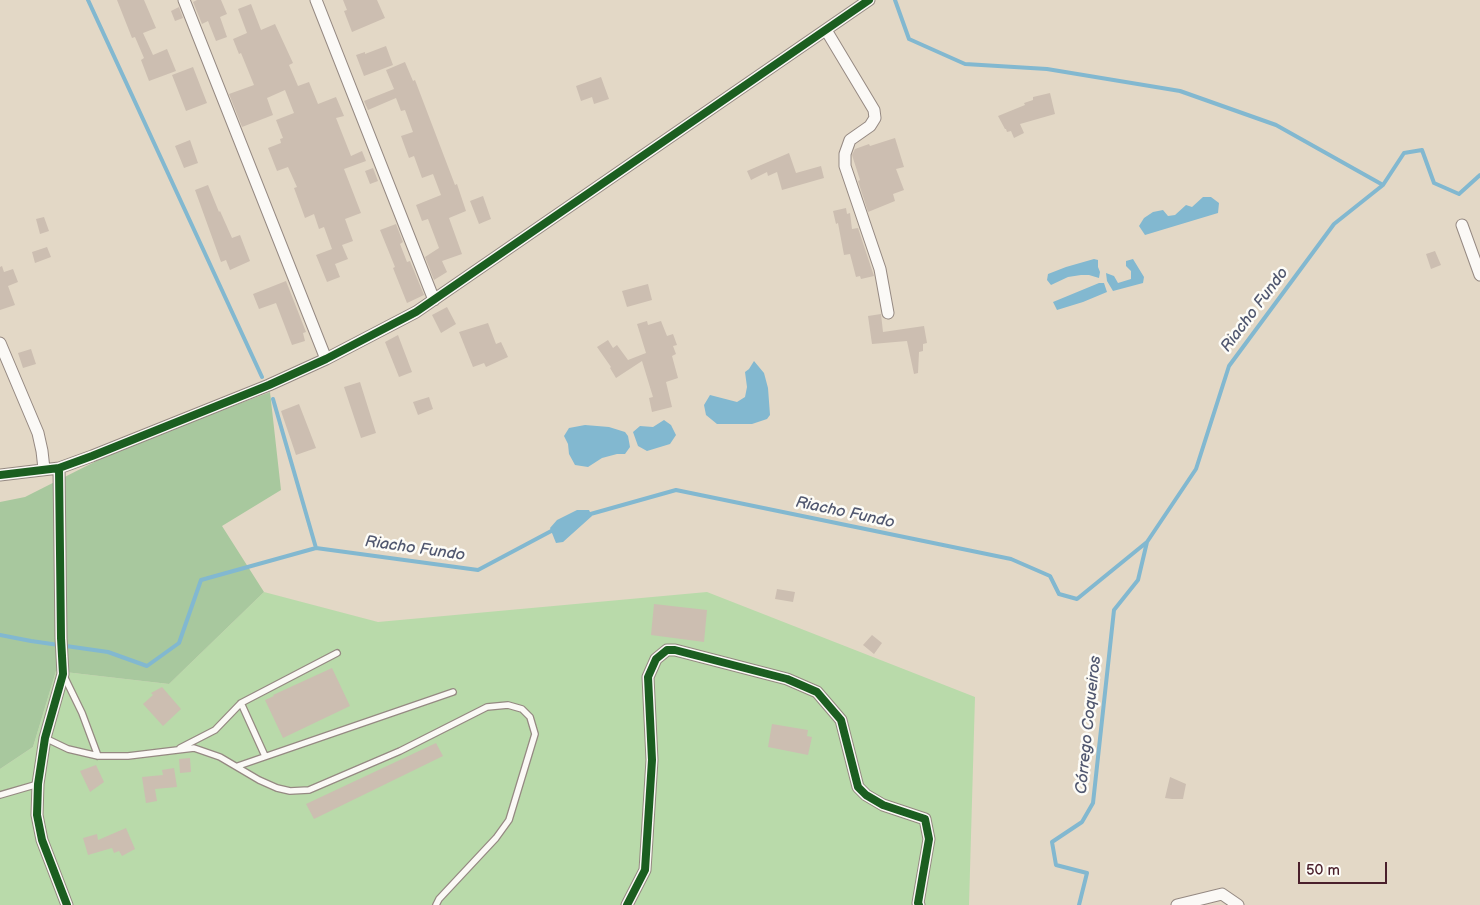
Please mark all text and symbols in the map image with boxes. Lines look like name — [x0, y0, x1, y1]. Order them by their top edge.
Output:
water label: Riacho Fundo — [1217, 264, 1293, 356]
water label: Riacho Fundo — [794, 493, 896, 533]
water label: Riacho Fundo — [364, 532, 466, 566]
water label: Córrego Coqueiros — [1072, 655, 1106, 795]
scale bar — [1300, 852, 1389, 884]
text: 50 m — [1306, 861, 1340, 880]

